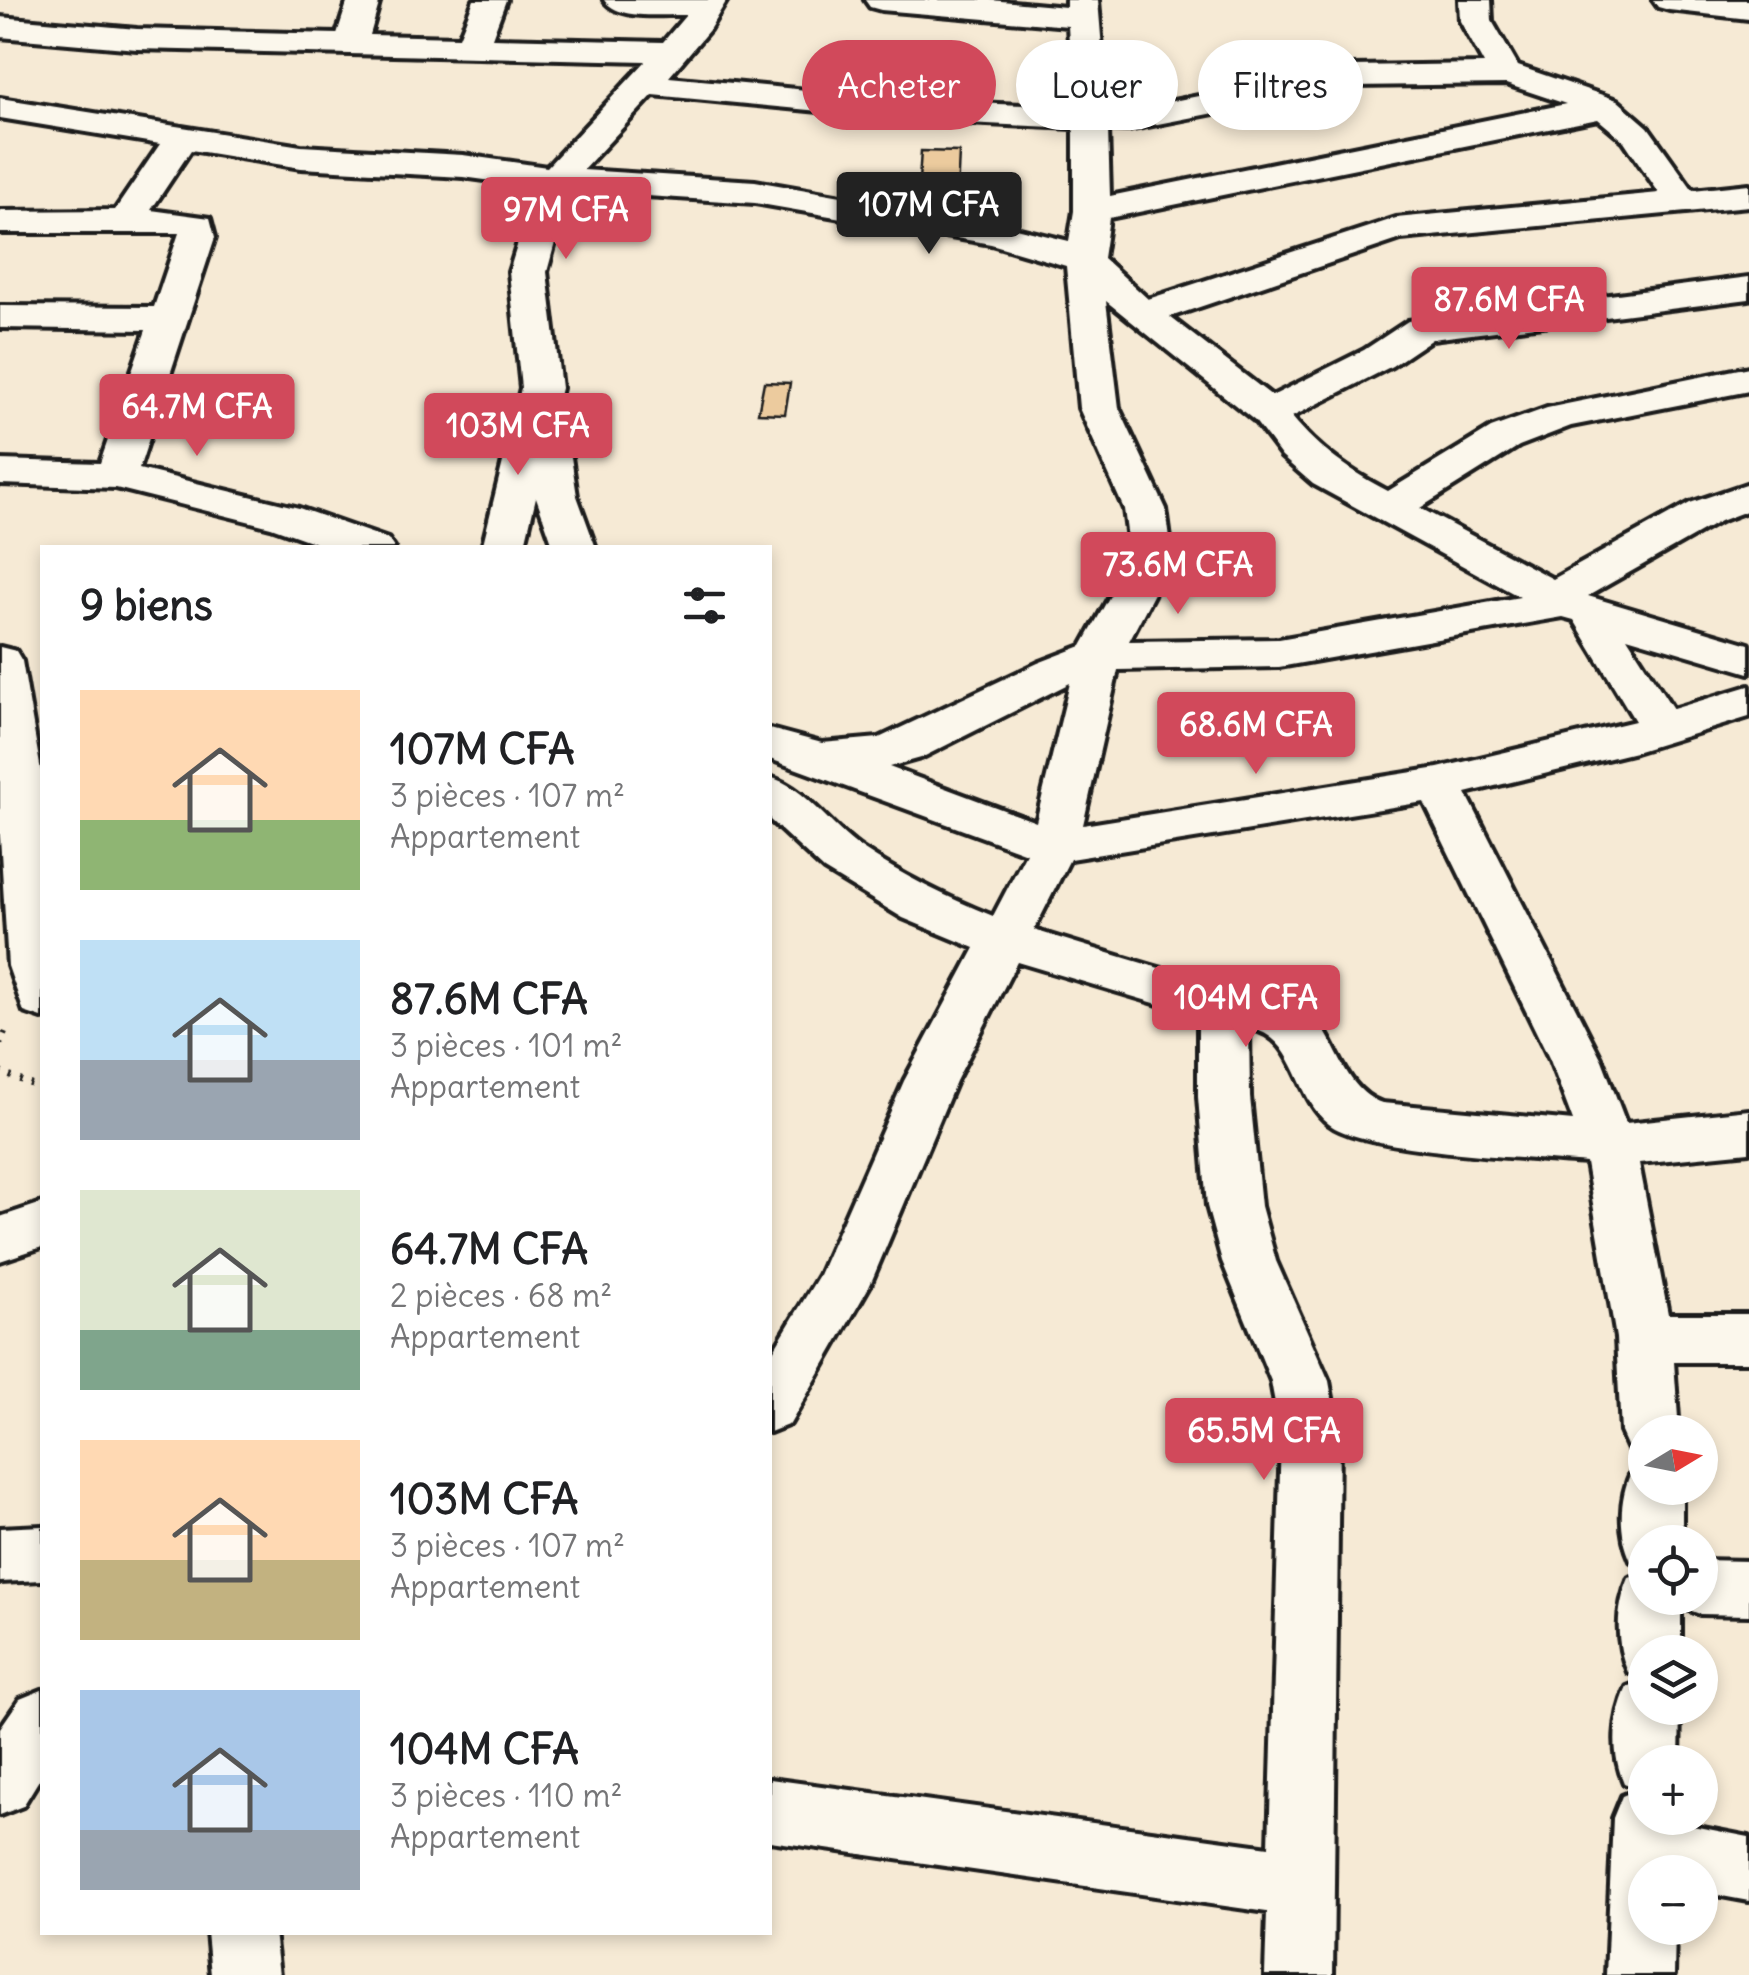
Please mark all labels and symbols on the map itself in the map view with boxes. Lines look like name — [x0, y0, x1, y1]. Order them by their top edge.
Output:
pin: 107M CFA — [826, 172, 1032, 257]
pin: 97M CFA — [474, 177, 658, 262]
pin: 87.6M CFA — [1395, 267, 1623, 352]
pin: 64.7M CFA — [83, 374, 311, 459]
pin: 103M CFA — [415, 393, 621, 478]
pin: 73.6M CFA — [1064, 532, 1292, 617]
pin: 68.6M CFA — [1142, 692, 1370, 777]
pin: 104M CFA — [1143, 965, 1349, 1050]
pin: 65.5M CFA — [1150, 1398, 1378, 1483]
north arrow — [1628, 1415, 1718, 1505]

